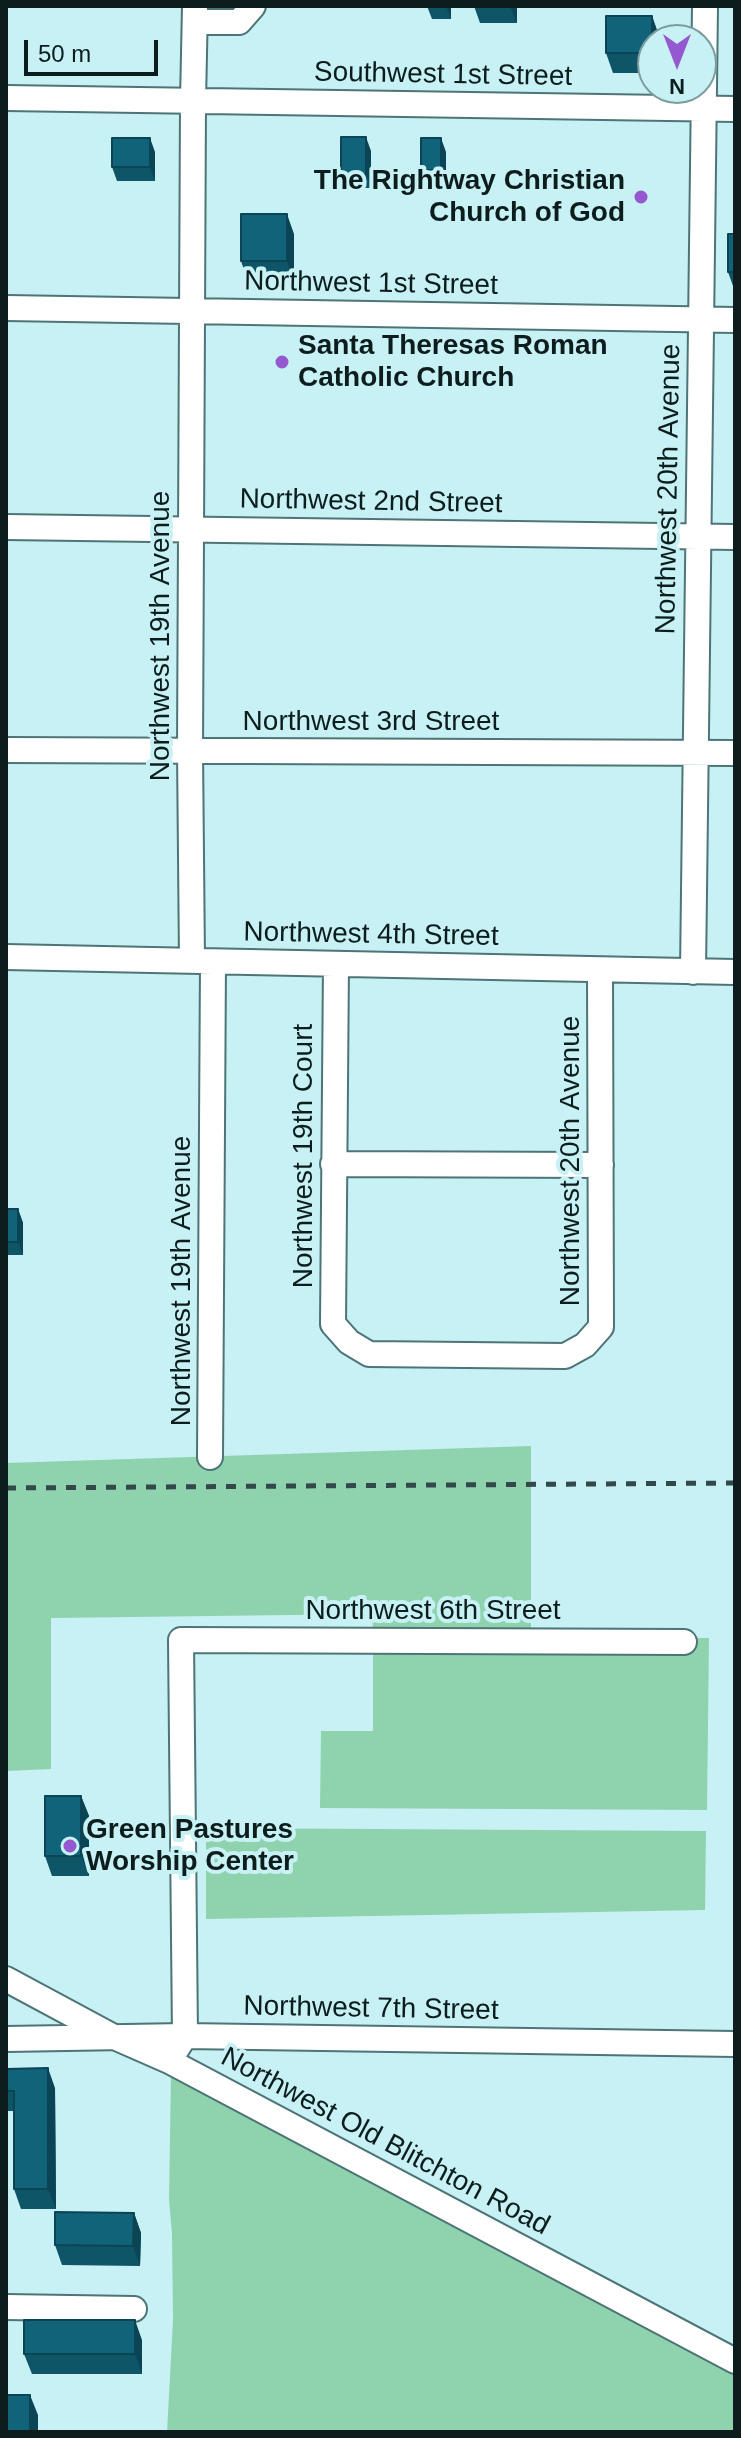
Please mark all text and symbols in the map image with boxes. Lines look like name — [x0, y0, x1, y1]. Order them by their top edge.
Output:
scale bar — [28, 24, 162, 74]
north arrow — [637, 24, 717, 104]
text: 50 m — [38, 40, 91, 67]
street label: Southwest 1st Street — [314, 56, 572, 94]
text: N — [669, 74, 685, 99]
place label: The Rightway Christian Church of God — [314, 164, 625, 230]
marker: The Rightway Christian Church of God — [632, 188, 650, 206]
street label: Northwest 1st Street — [244, 265, 498, 303]
place label: Santa Theresas Roman Catholic Church — [298, 329, 608, 395]
street label: Northwest 20th Avenue — [650, 343, 688, 635]
marker: Santa Theresas Roman Catholic Church — [273, 353, 291, 371]
street label: Northwest 2nd Street — [239, 483, 503, 521]
street label: Northwest 19th Avenue — [144, 491, 178, 781]
street label: Northwest 3rd Street — [243, 705, 499, 739]
street label: Northwest 4th Street — [243, 916, 499, 954]
street label: Northwest 20th Avenue — [554, 1016, 588, 1306]
street label: Northwest 19th Court — [287, 1024, 321, 1288]
street label: Northwest 19th Avenue — [165, 1136, 199, 1426]
street label: Northwest 6th Street — [305, 1594, 561, 1628]
place label: Green Pastures Worship Center — [86, 1813, 294, 1879]
marker: Green Pastures Worship Center — [61, 1837, 79, 1855]
street label: Northwest 7th Street — [243, 1990, 499, 2028]
street label: Northwest Old Blitchton Road — [215, 2041, 555, 2243]

